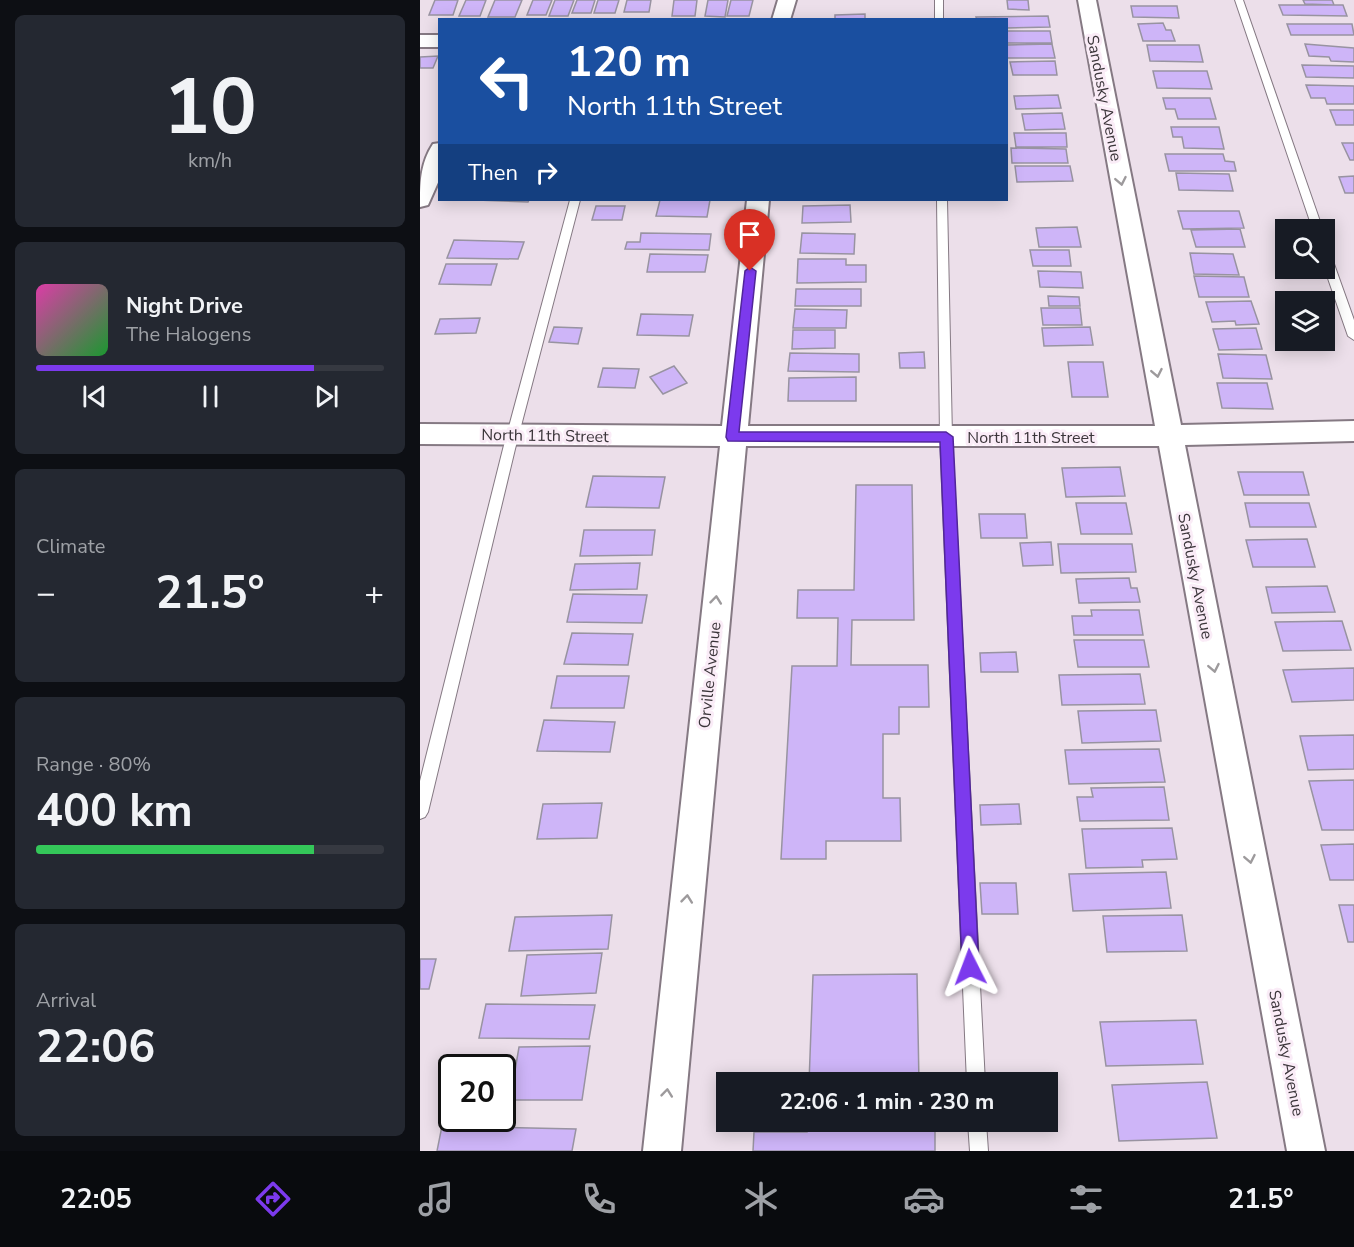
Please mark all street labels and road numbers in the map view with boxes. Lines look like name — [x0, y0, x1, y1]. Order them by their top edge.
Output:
street label: Sandusky Avenue — [1081, 33, 1127, 163]
street label: North 11th Street — [481, 424, 609, 448]
street label: North 11th Street — [967, 427, 1095, 449]
street label: Sandusky Avenue — [1172, 511, 1218, 641]
street label: Orville Avenue — [693, 621, 727, 729]
street label: Sandusky Avenue — [1263, 988, 1309, 1118]

